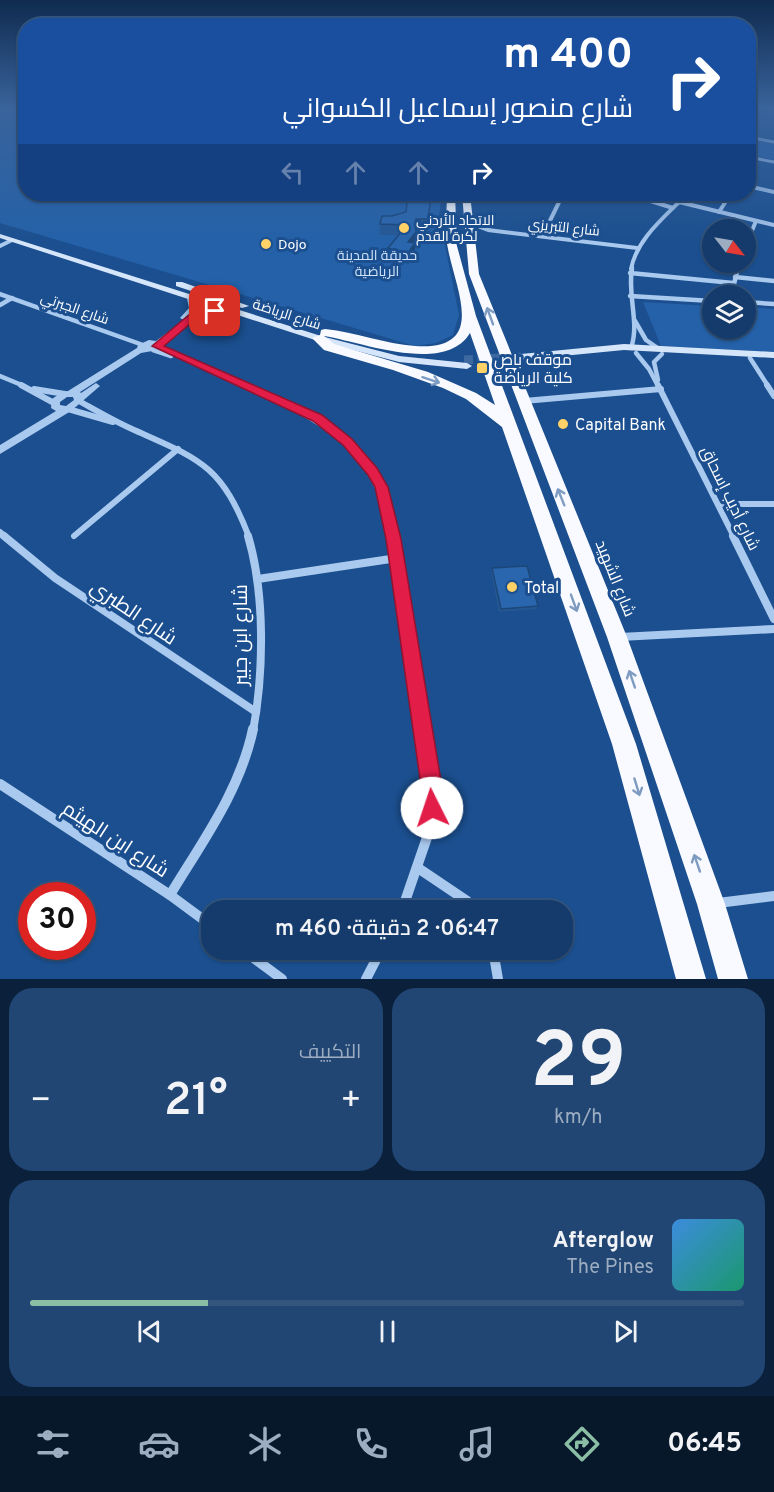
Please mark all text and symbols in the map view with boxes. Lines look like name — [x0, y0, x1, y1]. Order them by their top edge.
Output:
text: 400 m — [503, 30, 633, 83]
icon: right — [654, 42, 732, 120]
text: شارع منصور إسماعيل الكسواني — [282, 93, 633, 127]
icon: left — [276, 156, 309, 189]
icon: ahead — [339, 156, 372, 189]
icon: ahead — [402, 156, 435, 189]
icon: right — [465, 156, 498, 189]
place label: الاتحاد الأردني لكرة القدم — [416, 213, 494, 246]
street label: شارع التبريزي — [527, 216, 601, 243]
north arrow — [702, 219, 756, 273]
map controls — [702, 219, 756, 339]
marker: الاتحاد الأردني لكرة القدم — [397, 221, 411, 235]
marker: Dojo — [259, 237, 273, 251]
place label: Dojo — [278, 237, 307, 254]
park label: حديقة المدينة الرياضية — [337, 248, 417, 281]
pin — [189, 285, 240, 336]
button: layers — [702, 285, 756, 339]
street label: شارع الجبرتي — [38, 290, 111, 331]
icon: arrive — [198, 294, 231, 327]
street label: شارع الرياضة — [250, 296, 323, 334]
one-way arrow — [483, 307, 494, 326]
place label: موقف باص كلية الرياضة — [494, 351, 573, 389]
marker: موقف باص كلية الرياضة — [475, 361, 489, 375]
one-way arrow — [421, 375, 440, 386]
place label: Capital Bank — [575, 416, 666, 436]
marker: Capital Bank — [556, 417, 570, 431]
street label: شارع أديب إسحاق — [695, 443, 764, 554]
one-way arrow — [555, 489, 566, 507]
street label: شارع الشهيد — [590, 537, 639, 620]
street label: شارع الطبري — [84, 575, 181, 653]
place label: Total — [524, 579, 559, 599]
marker: Total — [505, 580, 519, 594]
street label: شارع ابن جبير — [229, 584, 255, 687]
one-way arrow — [570, 593, 581, 612]
one-way arrow — [625, 670, 636, 689]
position arrow — [400, 776, 464, 840]
one-way arrow — [632, 777, 643, 796]
street label: شارع ابن الهيثم — [57, 797, 173, 885]
one-way arrow — [690, 854, 701, 873]
speed limit sign: 30 — [18, 882, 96, 960]
text: 06:47 · 2 دقيقة · 460 m — [275, 916, 499, 943]
text: 29 — [530, 1016, 626, 1115]
text: التكييف — [299, 1040, 362, 1066]
text: 21° — [164, 1074, 228, 1131]
text: − — [30, 1081, 51, 1123]
text: + — [340, 1081, 362, 1123]
text: km/h — [554, 1105, 603, 1131]
text: Afterglow — [553, 1228, 654, 1255]
text: The Pines — [566, 1255, 654, 1281]
icon: previous — [133, 1315, 166, 1348]
icon: pause — [371, 1315, 404, 1348]
icon: next — [609, 1315, 642, 1348]
icon: filters — [32, 1423, 74, 1465]
icon: car — [138, 1423, 180, 1465]
icon: climate — [244, 1423, 286, 1465]
icon: phone — [350, 1423, 392, 1465]
icon: music — [456, 1423, 498, 1465]
icon: directions — [561, 1423, 603, 1465]
text: 06:45 — [667, 1427, 742, 1461]

